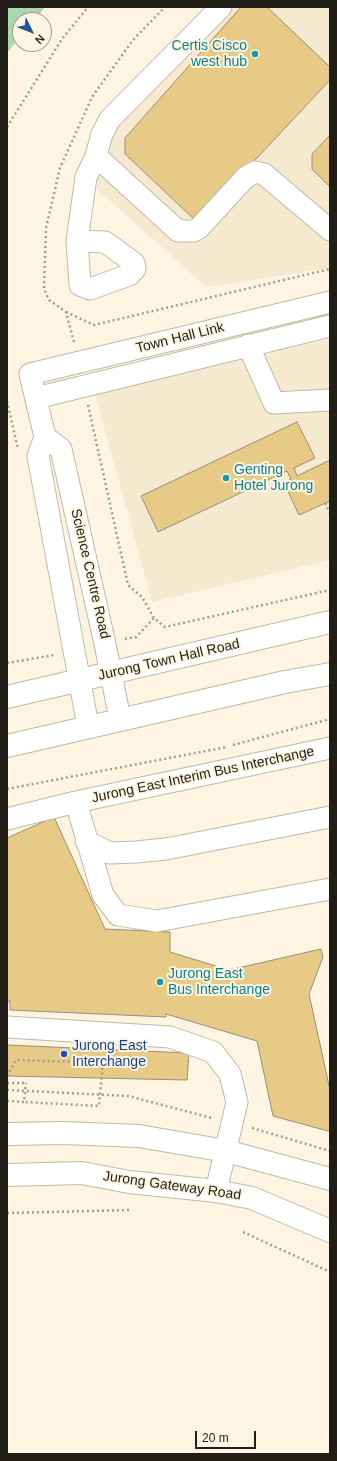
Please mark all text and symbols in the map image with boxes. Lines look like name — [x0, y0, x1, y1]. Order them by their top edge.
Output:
north arrow — [12, 12, 52, 52]
text: N — [33, 32, 47, 46]
place label: Certis Cisco west hub — [172, 38, 247, 70]
marker: Certis Cisco west hub — [250, 49, 260, 59]
street label: Town Hall Link — [134, 319, 226, 357]
place label: Genting Hotel Jurong — [234, 462, 313, 494]
marker: Genting Hotel Jurong — [221, 473, 231, 483]
street label: Science Centre Road — [67, 507, 113, 641]
street label: Jurong Town Hall Road — [97, 636, 241, 684]
street label: Jurong East Interim Bus Interchange — [90, 743, 316, 807]
place label: Jurong East Bus Interchange — [168, 966, 270, 998]
marker: Jurong East Bus Interchange — [155, 977, 165, 987]
place label: Jurong East Interchange — [72, 1038, 147, 1070]
marker: Jurong East Interchange — [59, 1049, 69, 1059]
street label: Jurong Gateway Road — [102, 1168, 242, 1204]
scale bar — [197, 1423, 258, 1449]
text: 20 m — [202, 1431, 229, 1445]

